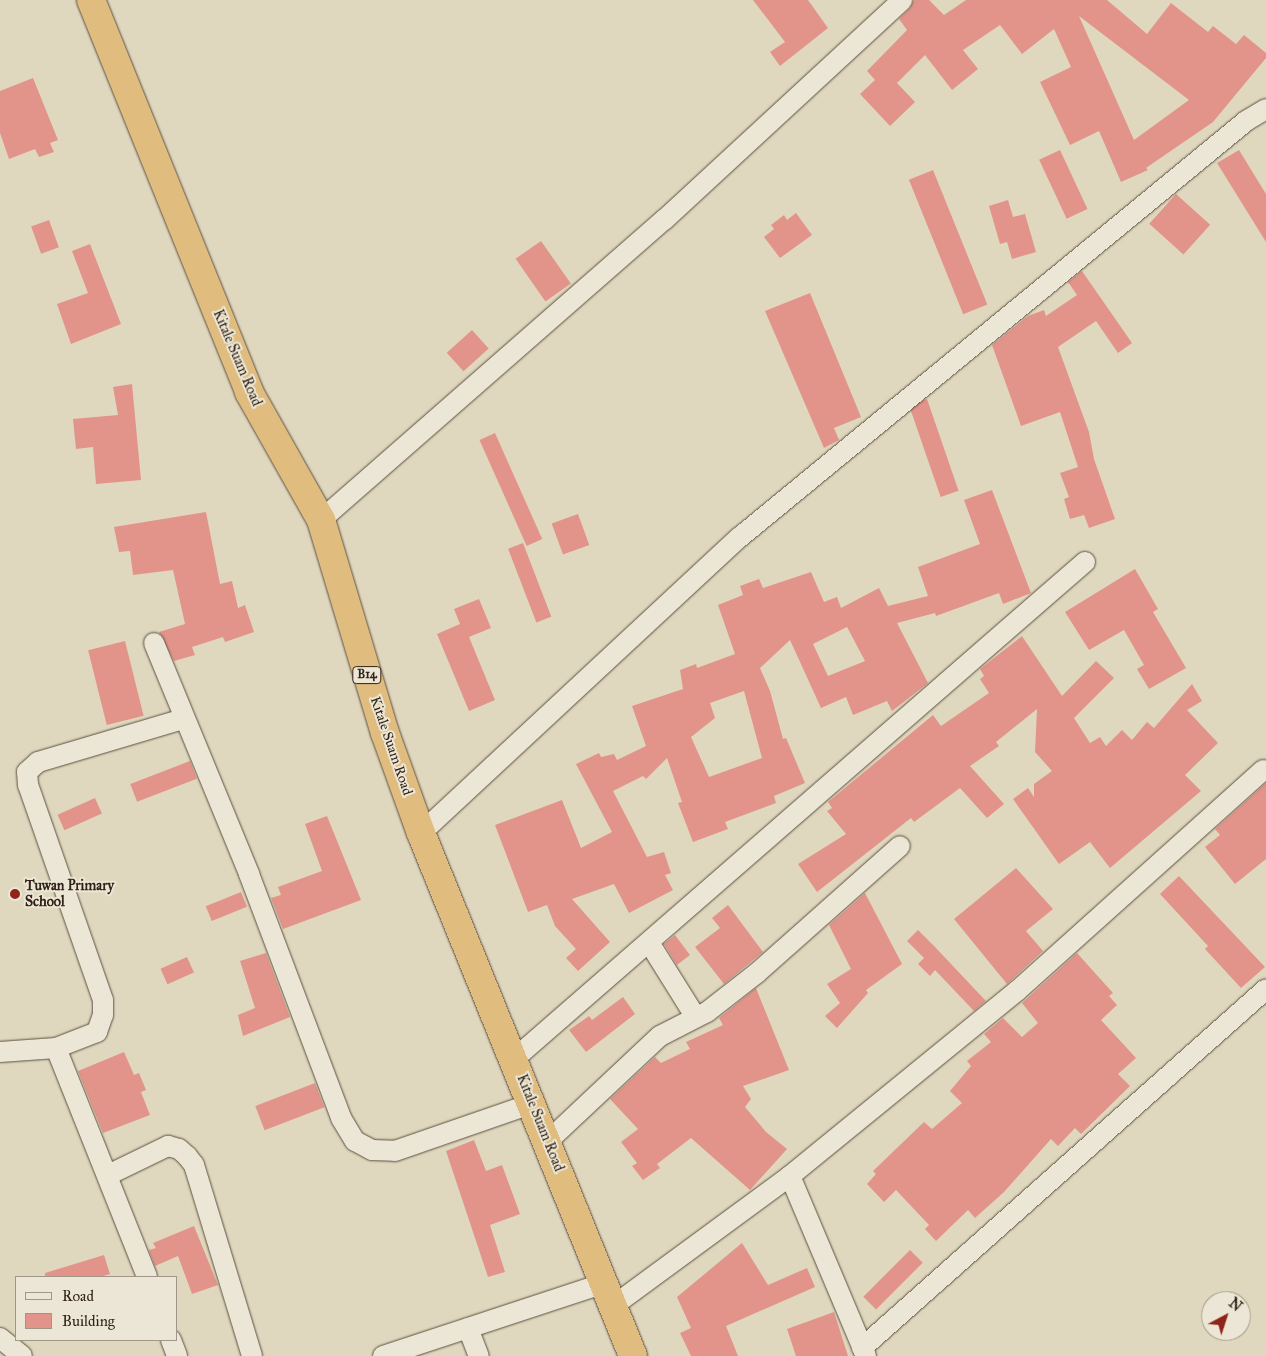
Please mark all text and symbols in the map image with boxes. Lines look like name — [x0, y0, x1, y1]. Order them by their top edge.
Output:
street label: Kitale Suam Road — [209, 307, 265, 409]
road number: B14 — [352, 666, 382, 684]
street label: Kitale Suam Road — [366, 694, 416, 798]
place label: Tuwan Primary School — [25, 878, 114, 910]
marker: Tuwan Primary School — [9, 888, 21, 900]
street label: Kitale Suam Road — [513, 1072, 567, 1174]
legend — [15, 1276, 178, 1341]
text: Road — [62, 1287, 94, 1305]
north arrow — [1201, 1291, 1251, 1341]
text: N — [1225, 1295, 1245, 1315]
text: Building — [62, 1312, 115, 1330]

